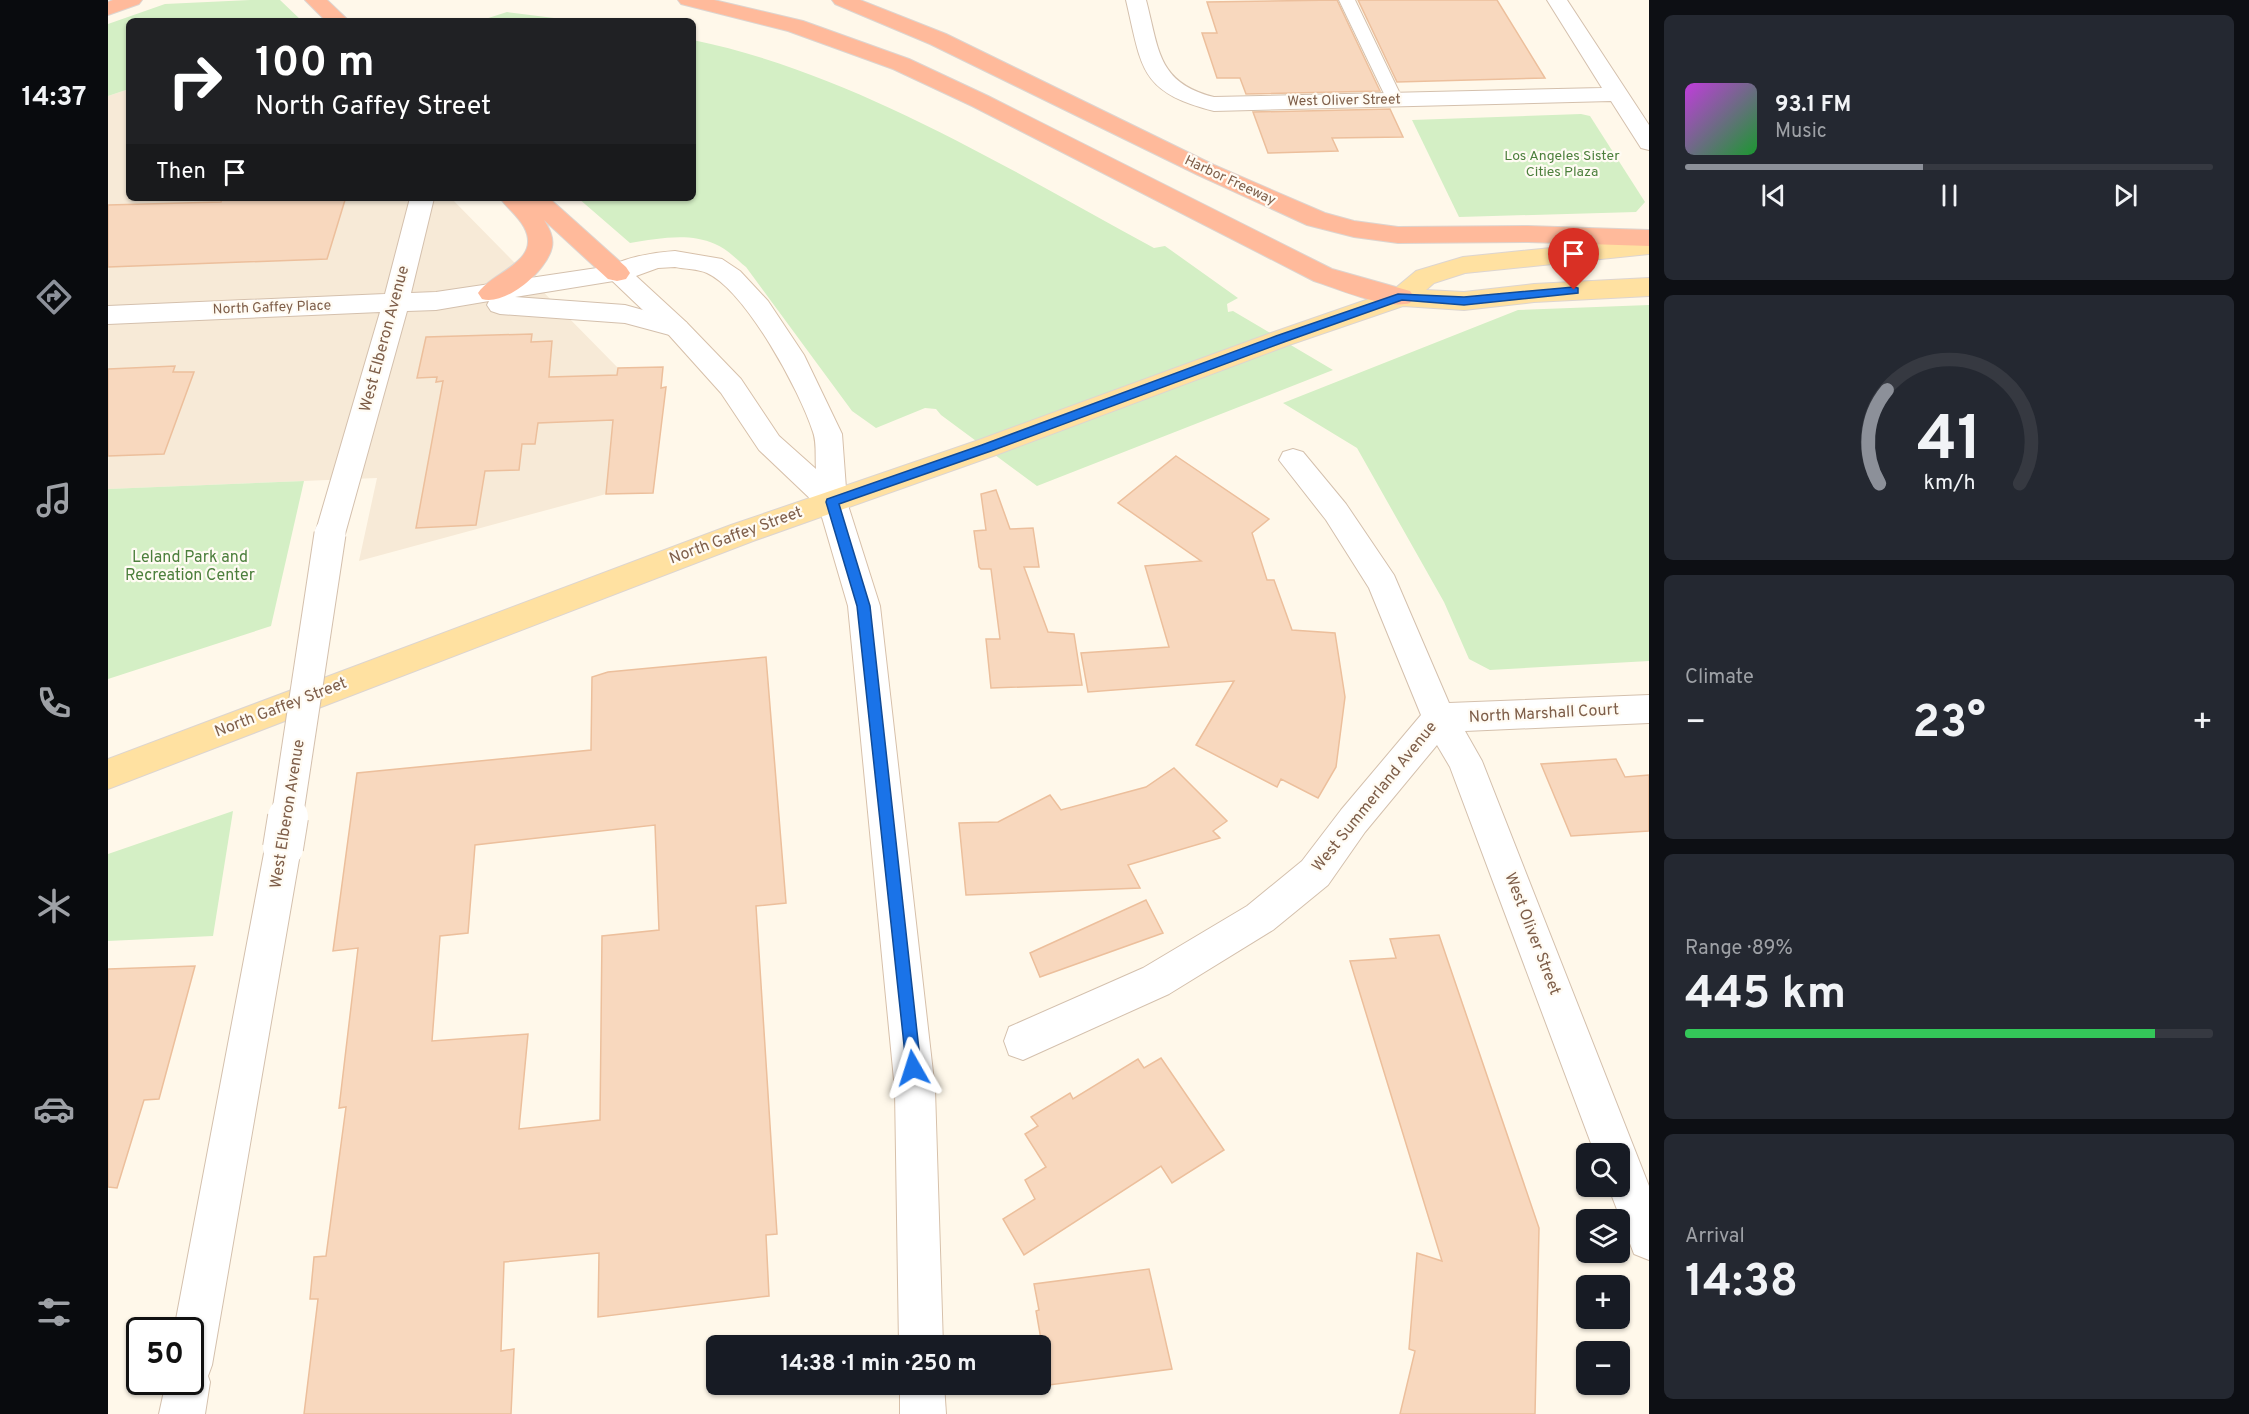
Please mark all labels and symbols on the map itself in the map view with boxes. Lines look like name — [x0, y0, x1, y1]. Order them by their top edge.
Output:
street label: West Oliver Street — [1287, 92, 1401, 110]
park label: Los Angeles Sister Cities Plaza — [1504, 148, 1620, 181]
street label: Harbor Freeway — [1182, 152, 1278, 210]
pin — [1548, 228, 1599, 290]
street label: West Elberon Avenue — [356, 264, 414, 414]
street label: North Gaffey Place — [212, 297, 332, 319]
street label: North Gaffey Street — [667, 503, 805, 569]
park label: Leland Park and Recreation Center — [125, 548, 255, 586]
street label: North Gaffey Street — [212, 674, 350, 742]
street label: North Marshall Court — [1468, 700, 1620, 728]
street label: West Summerland Avenue — [1308, 718, 1442, 876]
street label: West Elberon Avenue — [266, 738, 310, 890]
street label: West Oliver Street — [1499, 870, 1565, 998]
position arrow — [881, 1036, 945, 1100]
speed limit sign: 50 — [126, 1317, 204, 1395]

